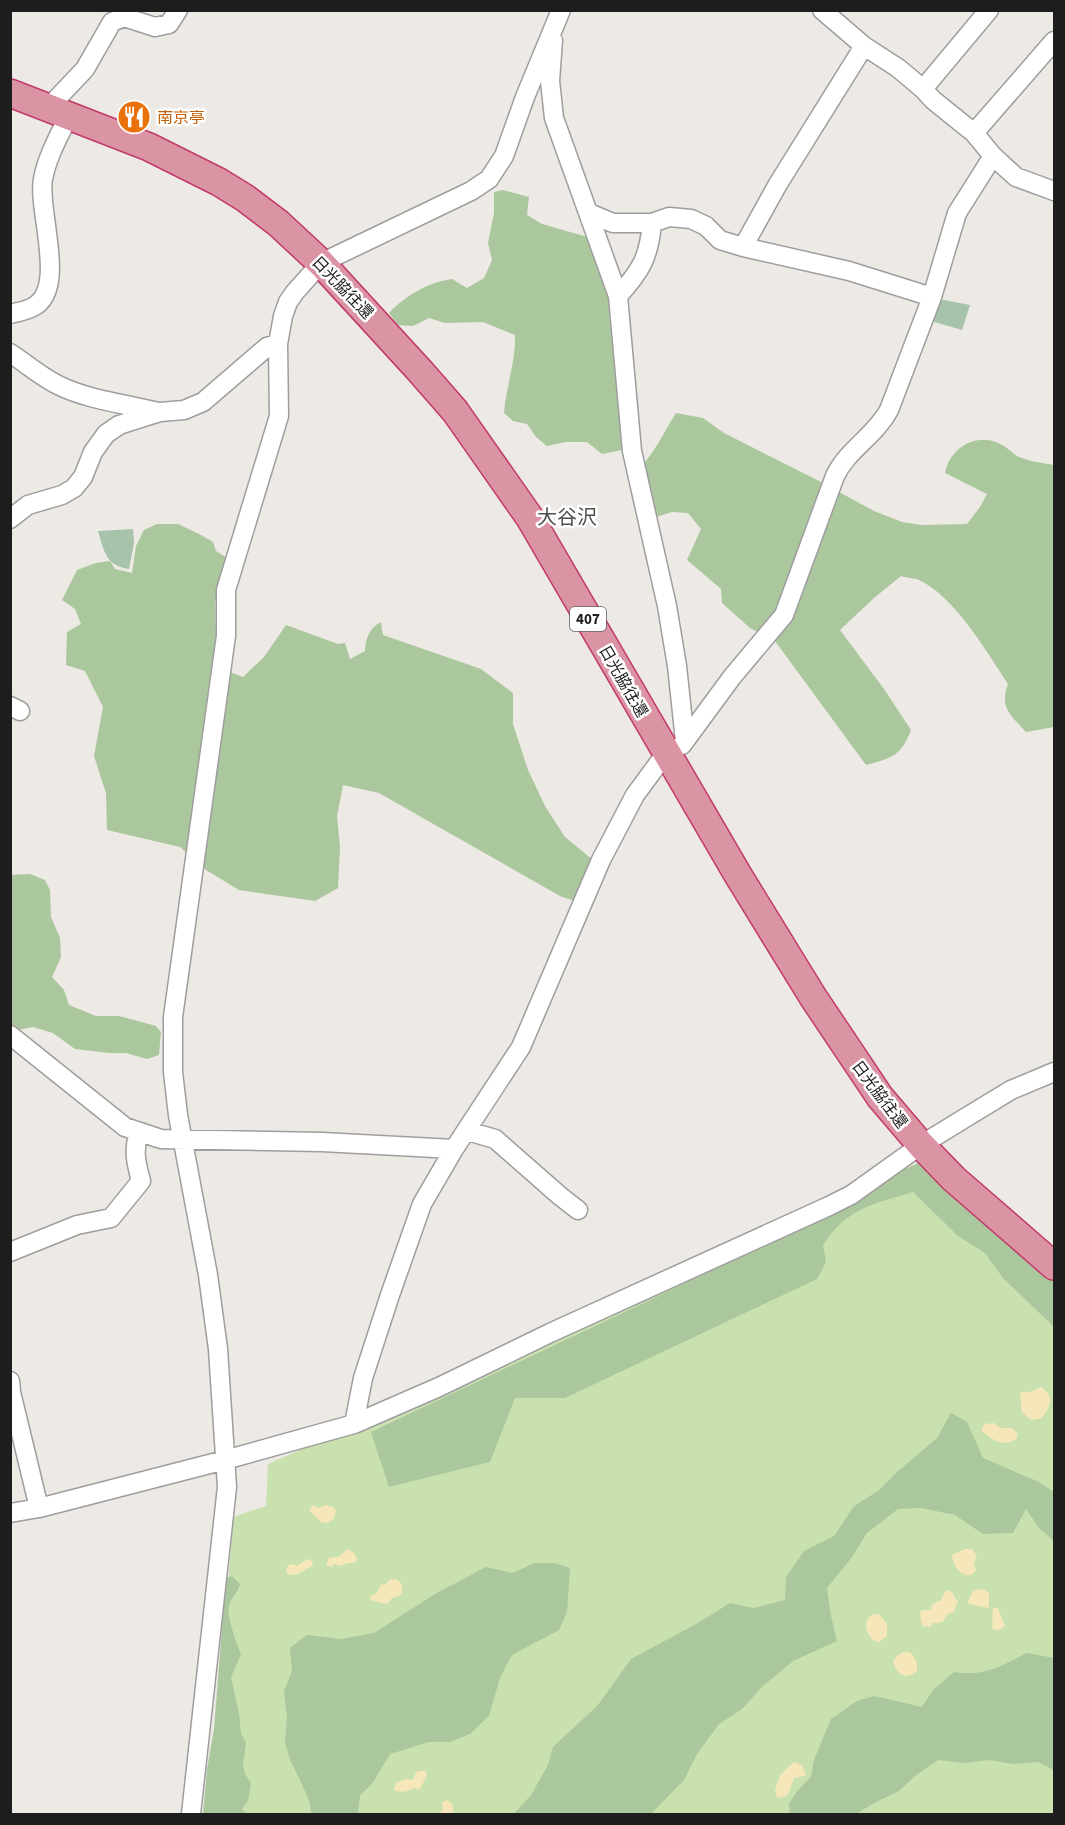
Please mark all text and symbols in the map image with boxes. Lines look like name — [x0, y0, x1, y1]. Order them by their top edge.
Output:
restaurant icon: 南京亭 — [116, 99, 152, 135]
place label: 南京亭 — [157, 107, 205, 129]
street label: 日光脇往還 — [307, 251, 378, 324]
district label: 大谷沢 — [537, 504, 597, 532]
road number: 407 — [570, 607, 606, 631]
street label: 日光脇往還 — [594, 641, 653, 722]
street label: 日光脇往還 — [846, 1056, 912, 1133]

